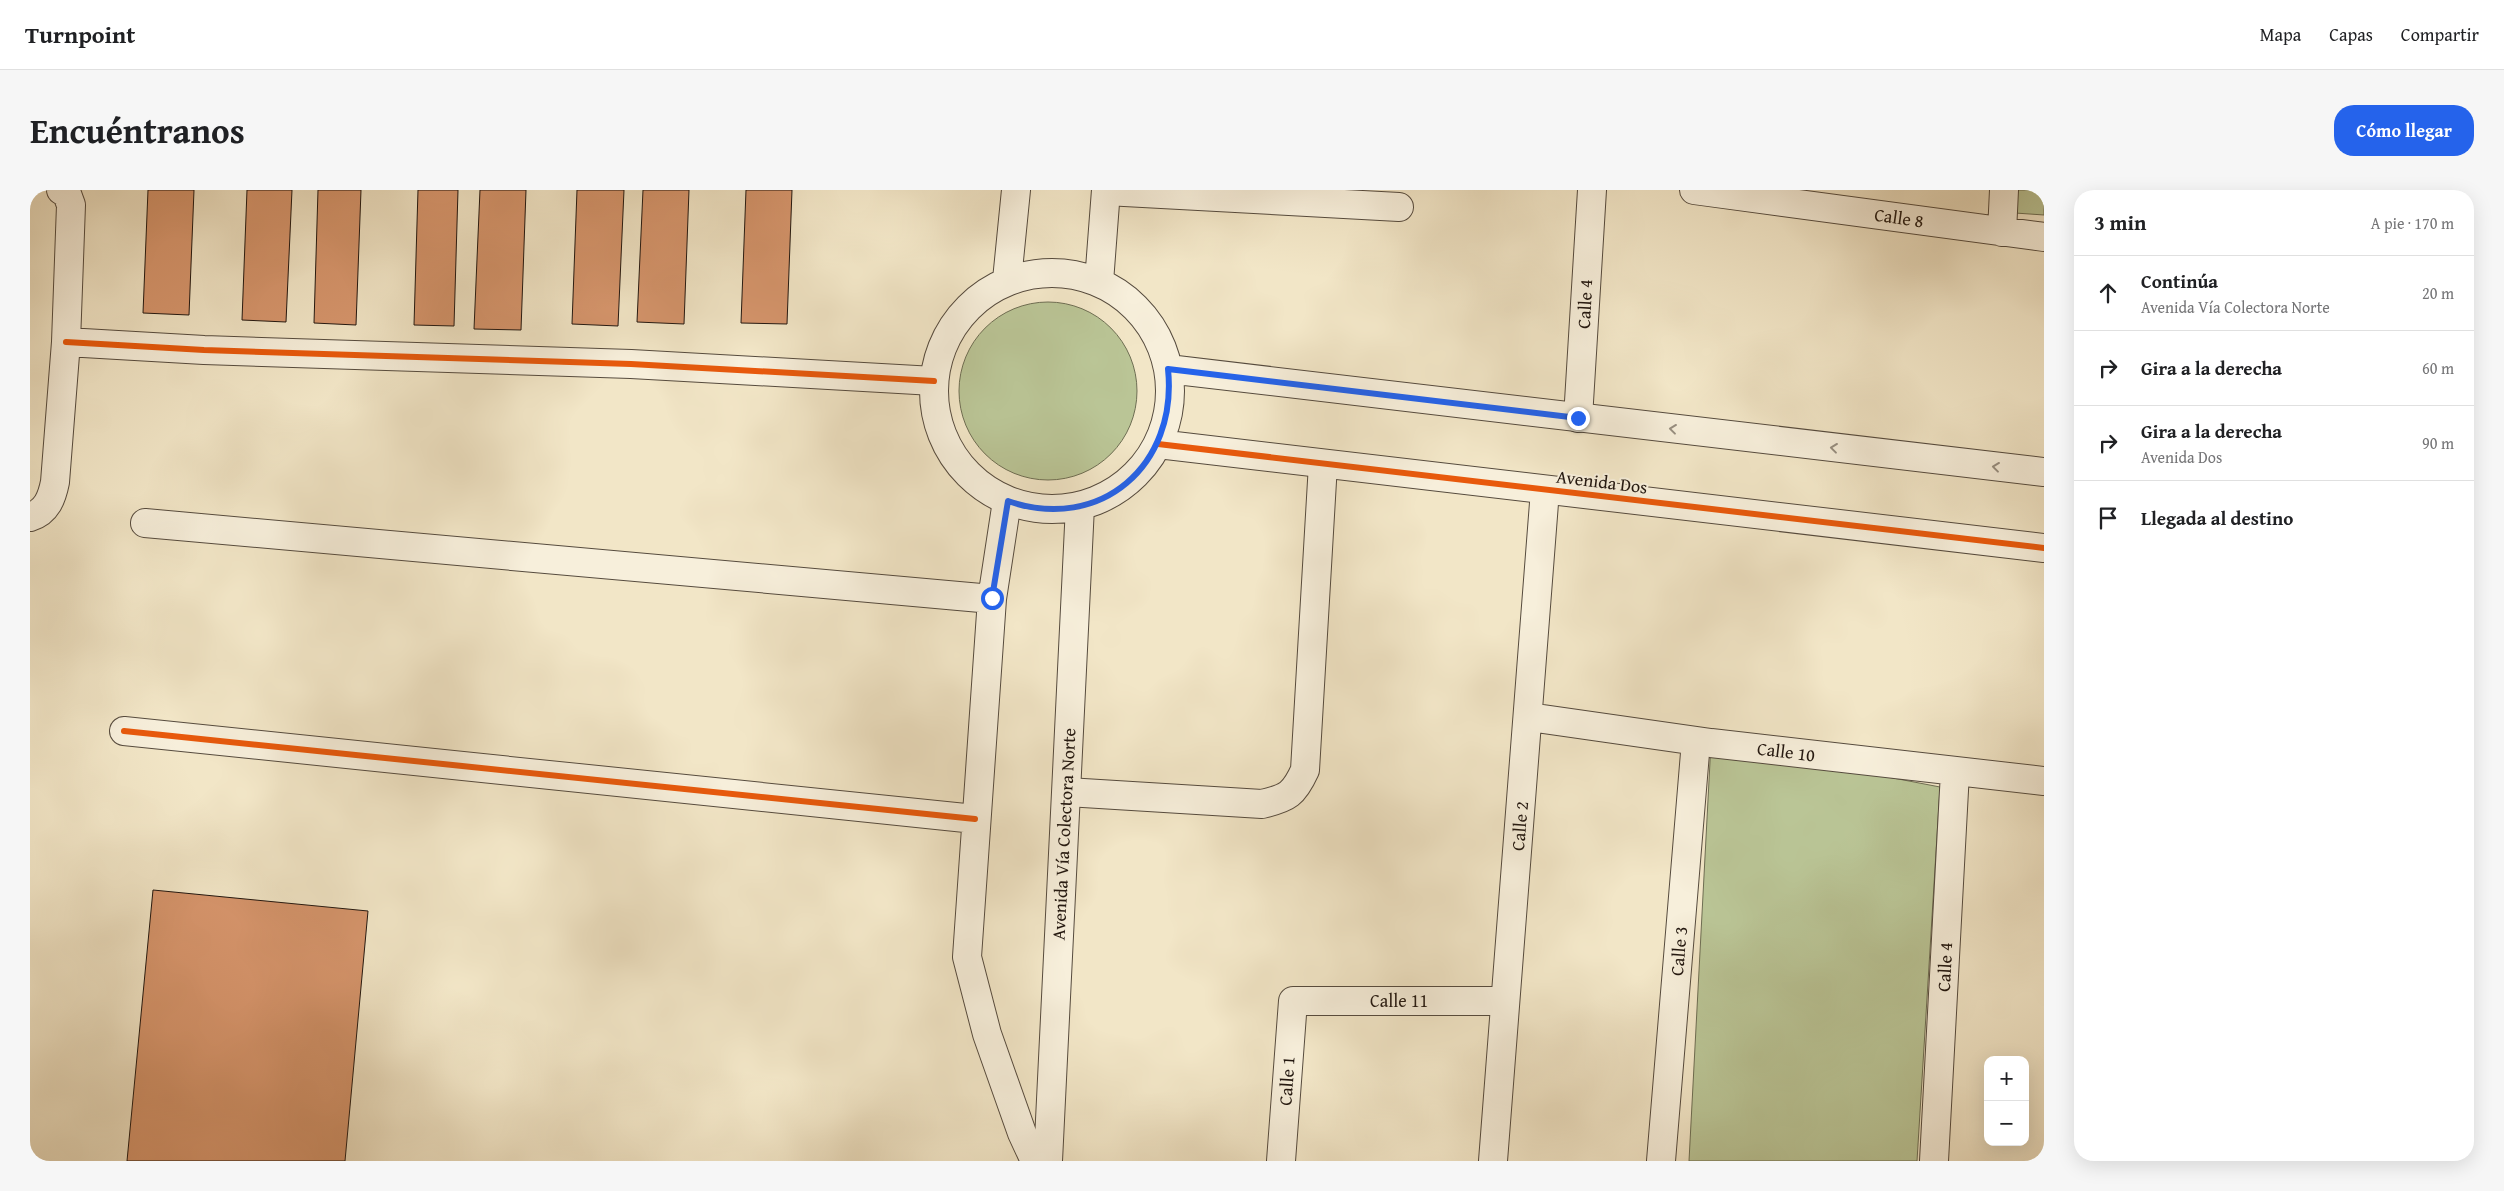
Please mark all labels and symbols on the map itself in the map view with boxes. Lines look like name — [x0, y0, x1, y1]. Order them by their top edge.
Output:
street label: Calle 8 — [1873, 201, 1925, 234]
street label: Calle 4 — [1570, 279, 1599, 329]
route end — [1567, 407, 1590, 430]
one-way arrow — [1669, 424, 1677, 435]
one-way arrow — [1830, 443, 1838, 454]
one-way arrow — [1991, 462, 1999, 473]
street label: Avenida Dos — [1555, 463, 1649, 500]
route start — [981, 587, 1004, 610]
street label: Avenida Vía Colectora Norte — [1044, 727, 1083, 941]
street label: Calle 10 — [1756, 735, 1817, 768]
street label: Calle 2 — [1504, 800, 1535, 852]
street label: Calle 3 — [1663, 925, 1694, 977]
street label: Calle 4 — [1930, 942, 1959, 992]
street label: Calle 11 — [1370, 987, 1428, 1014]
street label: Calle 1 — [1271, 1055, 1302, 1107]

